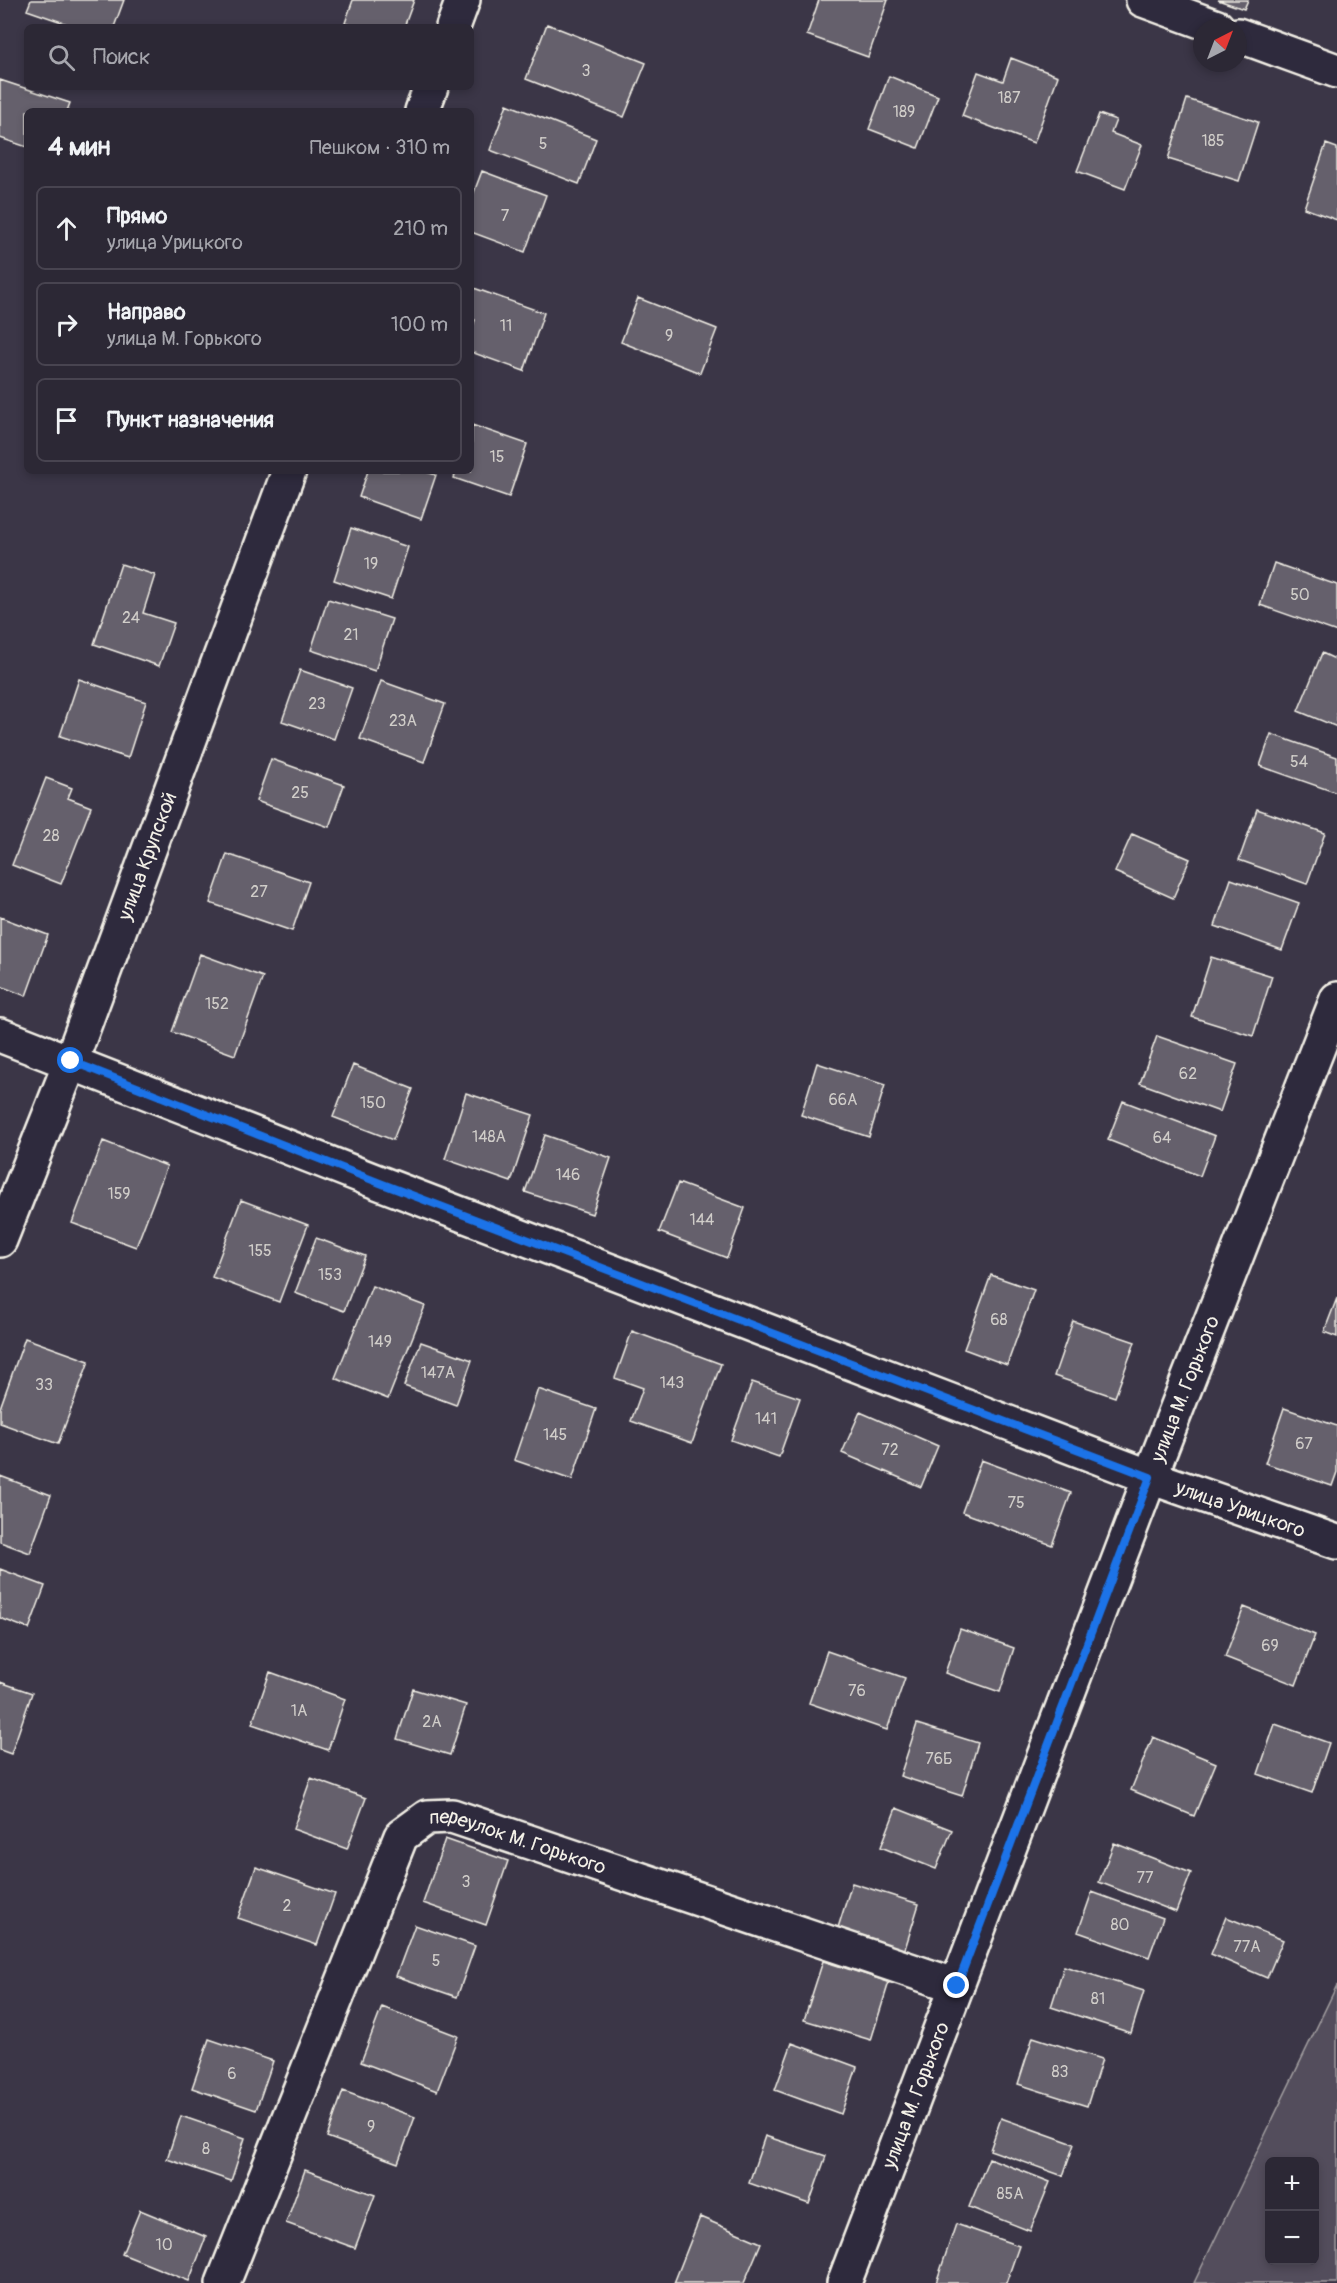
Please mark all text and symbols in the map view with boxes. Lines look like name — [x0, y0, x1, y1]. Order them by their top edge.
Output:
north arrow — [1193, 18, 1247, 72]
search box — [24, 24, 474, 90]
icon: search — [45, 41, 78, 74]
text: Поиск — [93, 43, 150, 71]
house number: 3 — [582, 61, 591, 81]
house number: 187 — [998, 88, 1021, 108]
house number: 189 — [893, 102, 915, 122]
text: 4 мин — [48, 131, 110, 163]
house number: 185 — [1202, 131, 1225, 151]
house number: 5 — [539, 134, 547, 154]
text: Пешком · 310 m — [310, 135, 450, 160]
text: Прямо — [107, 202, 167, 230]
house number: 7 — [501, 206, 510, 226]
icon: ahead — [50, 212, 83, 245]
text: 210 m — [393, 216, 448, 241]
text: улица Урицкого — [107, 230, 243, 255]
text: Направо — [107, 298, 186, 326]
icon: right — [50, 308, 83, 341]
text: 100 m — [391, 312, 448, 337]
house number: 11 — [500, 316, 512, 336]
text: улица М. Горького — [107, 326, 262, 351]
house number: 9 — [665, 326, 673, 346]
icon: arrive — [50, 404, 83, 437]
text: Пункт назначения — [107, 406, 274, 434]
house number: 15 — [490, 447, 504, 467]
house number: 19 — [364, 554, 378, 574]
house number: 50 — [1290, 585, 1310, 605]
house number: 24 — [122, 608, 140, 628]
house number: 21 — [343, 625, 359, 645]
house number: 23 — [308, 694, 326, 714]
house number: 23А — [389, 711, 417, 731]
house number: 54 — [1290, 752, 1308, 772]
house number: 25 — [291, 783, 309, 803]
street label: улица Крупской — [111, 789, 182, 925]
house number: 28 — [42, 826, 60, 846]
house number: 27 — [250, 882, 268, 902]
house number: 152 — [205, 994, 229, 1014]
route start — [57, 1047, 83, 1073]
house number: 62 — [1179, 1064, 1197, 1084]
house number: 66А — [828, 1090, 858, 1110]
house number: 150 — [360, 1093, 386, 1113]
house number: 148А — [472, 1127, 506, 1147]
house number: 64 — [1153, 1128, 1171, 1148]
house number: 146 — [556, 1165, 580, 1185]
house number: 159 — [107, 1184, 131, 1204]
house number: 144 — [690, 1210, 714, 1230]
house number: 155 — [248, 1241, 272, 1261]
house number: 153 — [318, 1265, 342, 1285]
house number: 68 — [990, 1310, 1008, 1330]
street label: улица М. Горького — [1144, 1312, 1225, 1466]
house number: 149 — [368, 1332, 392, 1352]
house number: 147А — [421, 1363, 455, 1383]
house number: 143 — [660, 1373, 684, 1393]
house number: 33 — [35, 1375, 53, 1395]
house number: 141 — [755, 1409, 777, 1429]
house number: 145 — [543, 1425, 567, 1445]
house number: 67 — [1295, 1434, 1313, 1454]
house number: 72 — [881, 1440, 899, 1460]
street label: улица Урицкого — [1171, 1474, 1309, 1543]
house number: 75 — [1007, 1493, 1025, 1513]
house number: 69 — [1261, 1636, 1279, 1656]
house number: 76 — [848, 1681, 866, 1701]
house number: 1А — [291, 1701, 307, 1721]
house number: 2А — [422, 1712, 442, 1732]
house number: 76Б — [925, 1749, 953, 1769]
street label: переулок М. Горького — [429, 1803, 610, 1880]
house number: 77 — [1137, 1868, 1154, 1888]
house number: 3 — [462, 1872, 471, 1892]
house number: 2 — [283, 1896, 292, 1916]
house number: 80 — [1111, 1915, 1130, 1935]
house number: 77А — [1233, 1937, 1261, 1957]
house number: 5 — [432, 1951, 440, 1971]
route end — [943, 1972, 969, 1998]
house number: 81 — [1091, 1989, 1105, 2009]
street label: улица М. Горького — [876, 2018, 955, 2173]
house number: 83 — [1052, 2062, 1069, 2082]
house number: 6 — [227, 2064, 237, 2084]
house number: 9 — [367, 2117, 375, 2137]
house number: 8 — [202, 2139, 210, 2159]
map controls — [1265, 2157, 1319, 2265]
button: + — [1265, 2157, 1319, 2211]
house number: 85А — [996, 2184, 1024, 2204]
button: − — [1265, 2211, 1319, 2265]
house number: 10 — [155, 2235, 173, 2255]

